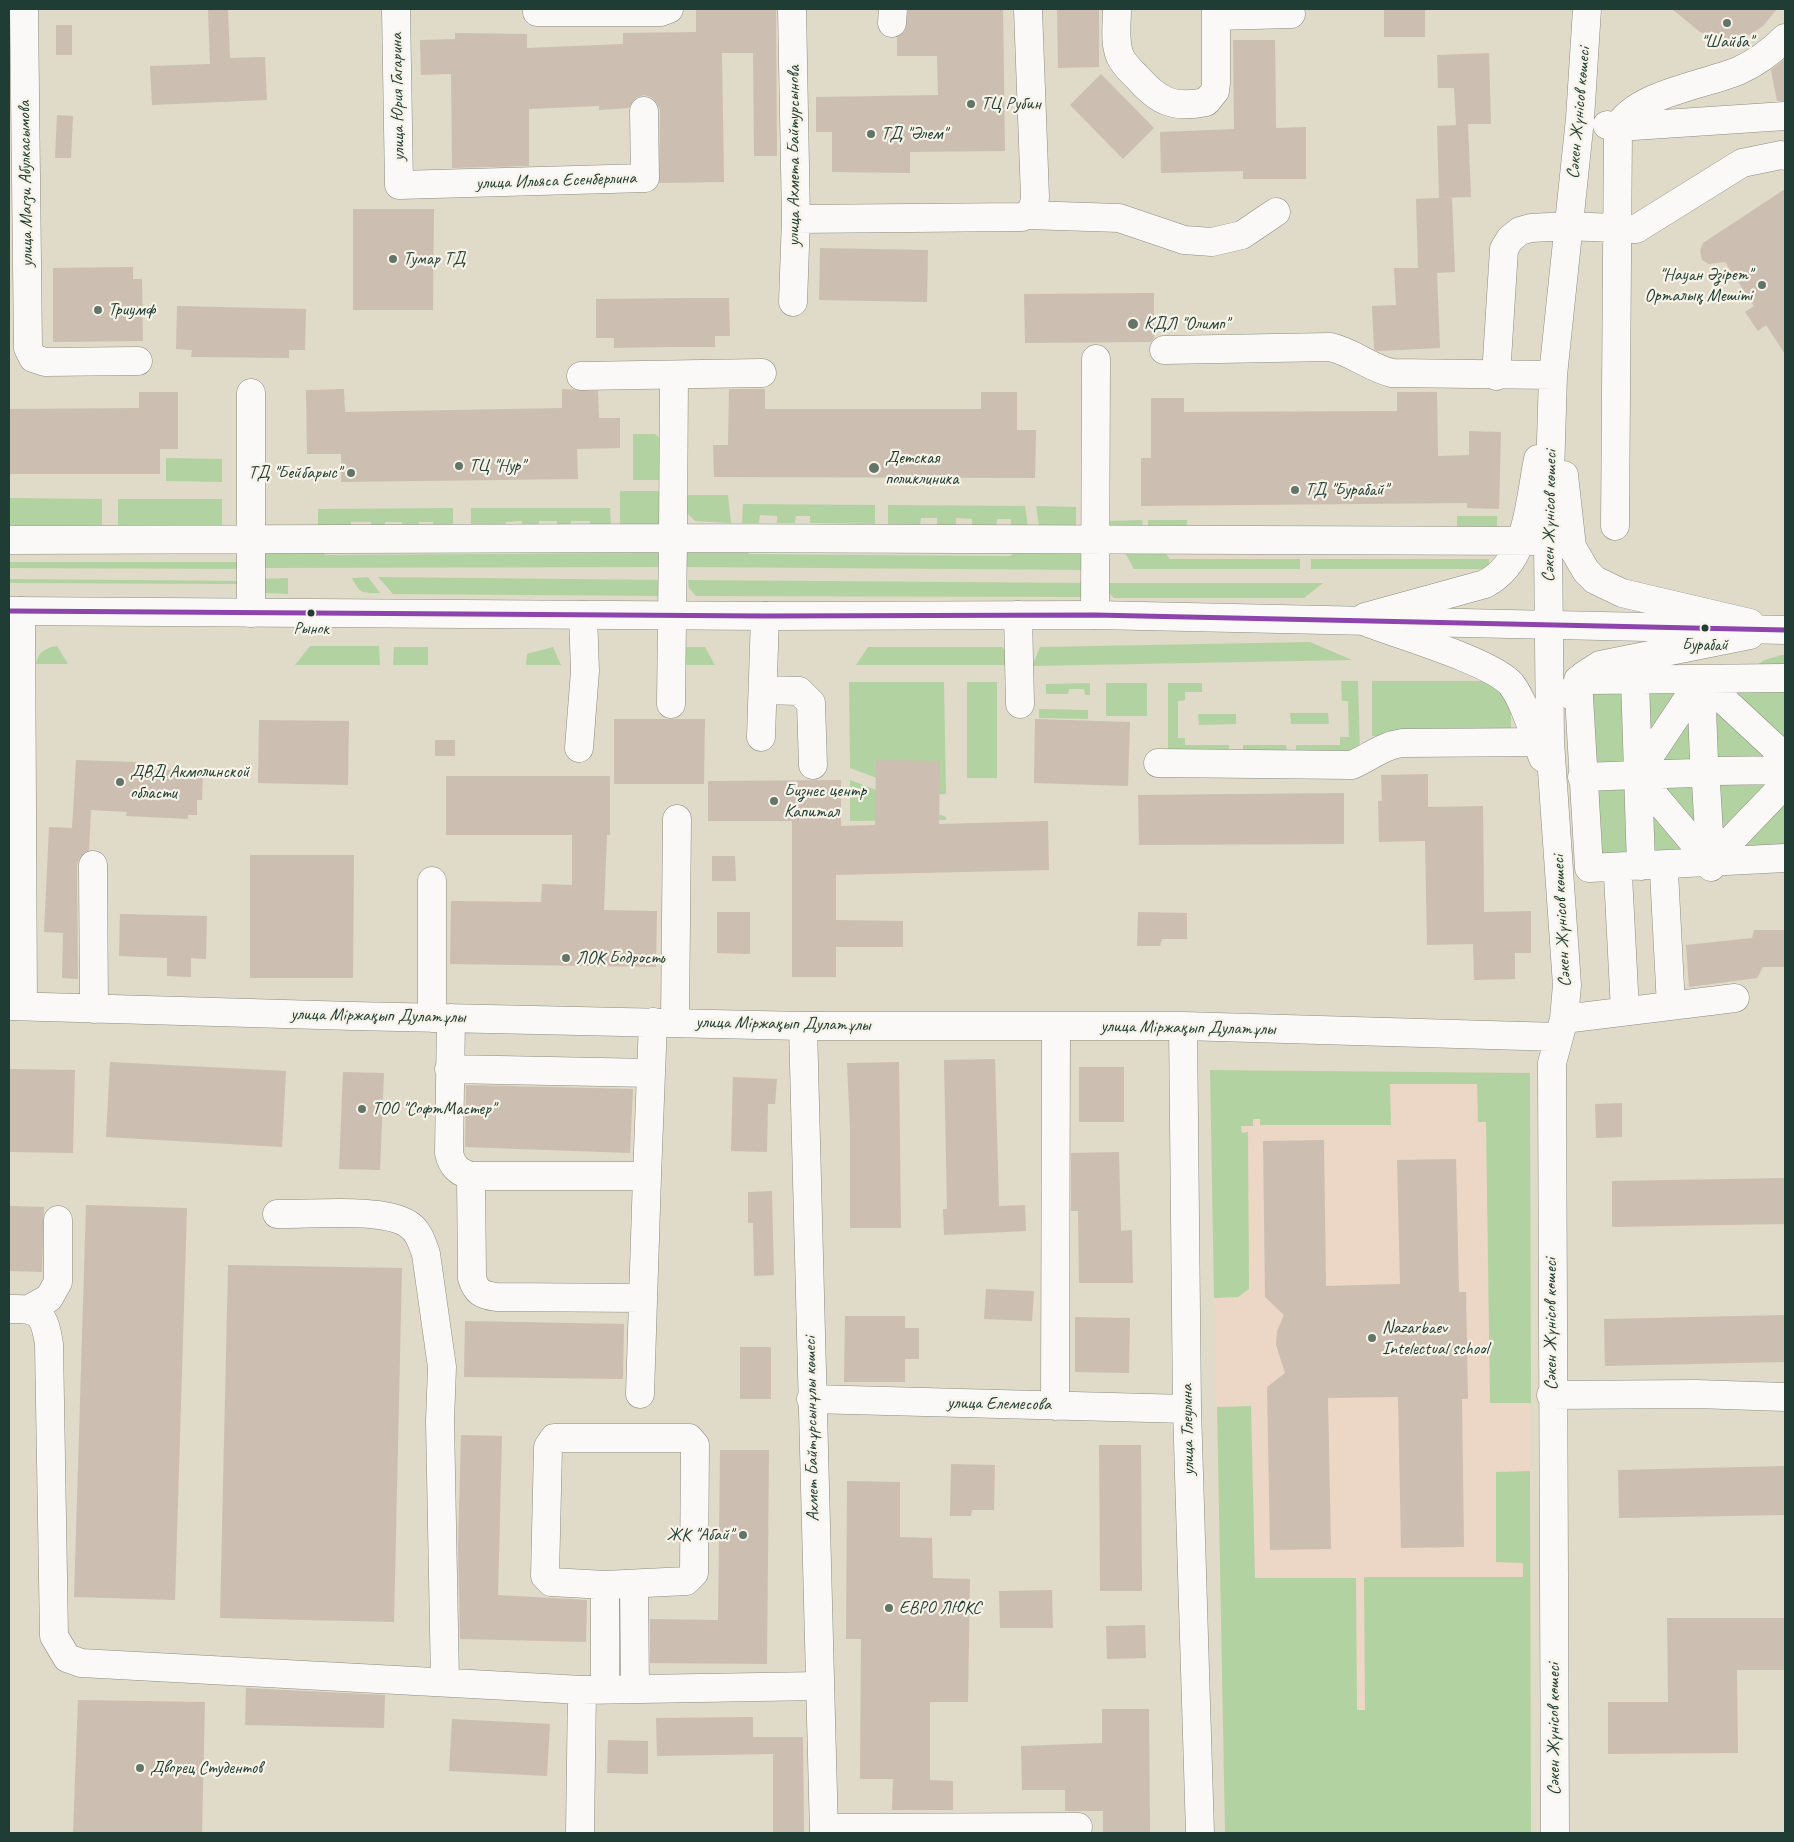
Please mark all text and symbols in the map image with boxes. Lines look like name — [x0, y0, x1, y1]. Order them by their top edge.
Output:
marker: "Шайба" — [1721, 17, 1733, 29]
place label: "Шайба" — [1701, 31, 1753, 53]
street label: улица Юрия Гагарина — [386, 33, 410, 161]
street label: Сәкен Жүнісов көшесі — [1562, 46, 1596, 180]
street label: улица Ахмета Байтурсынова — [783, 66, 805, 246]
place label: ТЦ Рубин — [981, 93, 1041, 115]
marker: ТЦ Рубин — [965, 98, 977, 110]
street label: улица Магзи Абулкасымова — [14, 101, 38, 267]
place label: ТД "Әлем" — [881, 123, 947, 145]
marker: ТД "Әлем" — [865, 128, 877, 140]
street label: улица Ильяса Есенберлина — [475, 167, 637, 195]
place label: Тумар ТД — [403, 248, 465, 270]
marker: Тумар ТД — [387, 253, 399, 265]
place label: "Науан Әзірет" Орталық Мешіті — [1645, 264, 1752, 306]
marker: "Науан Әзірет" Орталық Мешіті — [1756, 279, 1768, 291]
place label: Триумф — [108, 299, 155, 321]
marker: Триумф — [92, 304, 104, 316]
place label: КДЛ "Олимп" — [1144, 313, 1229, 335]
marker: КДЛ "Олимп" — [1126, 317, 1140, 331]
place label: Детская поликлиника — [885, 447, 958, 489]
street label: Сәкен Жүнісов көшесі — [1538, 450, 1562, 582]
place label: ТЦ "Нур" — [469, 455, 525, 477]
marker: ТЦ "Нур" — [453, 460, 465, 472]
marker: Детская поликлиника — [867, 461, 881, 475]
place label: ТД "Бейбарыс" — [248, 462, 341, 484]
marker: ТД "Бейбарыс" — [345, 467, 357, 479]
place label: ТД "Бурабай" — [1305, 479, 1388, 501]
marker: ТД "Бурабай" — [1289, 484, 1301, 496]
marker: Рынок — [306, 608, 316, 618]
place label: Рынок — [293, 620, 329, 640]
marker: Бурабай — [1700, 623, 1710, 633]
place label: Бурабай — [1682, 636, 1728, 656]
place label: ДВД Акмолинской области — [130, 761, 249, 804]
marker: ДВД Акмолинской области — [114, 776, 126, 788]
place label: Бизнес центр Капитал — [784, 780, 866, 822]
marker: Бизнес центр Капитал — [768, 795, 780, 807]
street label: Сәкен Жүнісов көшесі — [1548, 854, 1576, 988]
place label: ЛОК Бодрость — [576, 947, 664, 969]
marker: ЛОК Бодрость — [560, 952, 572, 964]
street label: улица Міржақып Дулатұлы — [290, 1004, 466, 1028]
street label: улица Міржақып Дулатұлы — [695, 1012, 871, 1036]
street label: улица Міржақып Дулатұлы — [1100, 1016, 1276, 1040]
place label: ТОО "СофтМастер" — [372, 1098, 495, 1120]
marker: ТОО "СофтМастер" — [356, 1103, 368, 1115]
street label: Сәкен Жүнісов көшесі — [1540, 1258, 1562, 1390]
place label: Nazarbaev Intelectual school — [1382, 1317, 1488, 1360]
marker: Nazarbaev Intelectual school — [1366, 1332, 1378, 1344]
street label: Ахмет Байтұрсынұлы көшесі — [800, 1336, 824, 1522]
street label: улица Тлеулина — [1176, 1384, 1200, 1476]
street label: улица Елемесова — [947, 1392, 1051, 1416]
place label: ЖК "Абай" — [666, 1524, 733, 1546]
marker: ЖК "Абай" — [737, 1529, 749, 1541]
place label: ЕВРО ЛЮКС — [899, 1597, 981, 1619]
marker: ЕВРО ЛЮКС — [883, 1602, 895, 1614]
street label: Сәкен Жүнісов көшесі — [1543, 1663, 1565, 1795]
place label: Дворец Студентов — [150, 1757, 262, 1779]
marker: Дворец Студентов — [134, 1762, 146, 1774]

